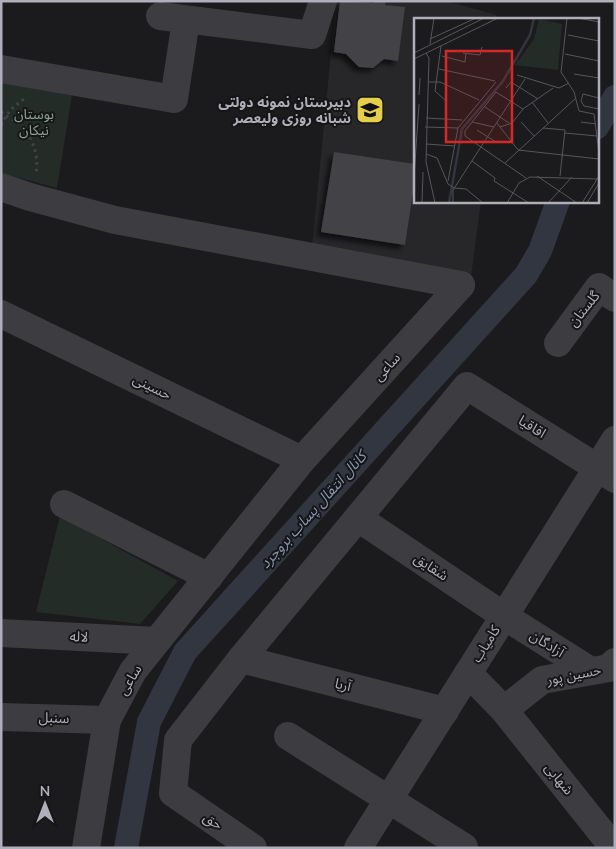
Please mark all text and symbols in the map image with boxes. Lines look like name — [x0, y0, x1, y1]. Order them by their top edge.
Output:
inset map — [414, 18, 598, 202]
place label: دبیرستان نمونه دولتی شبانه روزی ولیعصر — [218, 93, 351, 128]
school or university icon: دبیرستان نمونه دولتی شبانه روزی ولیعصر — [355, 95, 385, 125]
park label: بوستان نیکان — [14, 105, 54, 140]
street label: گلستان — [564, 287, 604, 331]
street label: ساعی — [369, 349, 405, 385]
street label: حسینی — [130, 370, 174, 404]
street label: اقاقیا — [515, 411, 549, 443]
water label: کانال انتقال پساب بروجرد — [255, 445, 373, 573]
street label: شقایق — [410, 549, 452, 585]
street label: کامیاب — [467, 622, 505, 666]
street label: آزادگان — [526, 626, 569, 662]
street label: لاله — [69, 627, 89, 647]
street label: حسین پور — [544, 660, 603, 690]
street label: ساعی — [114, 661, 146, 699]
street label: آریا — [333, 674, 354, 696]
street label: سنبل — [38, 708, 70, 728]
street label: شهابی — [540, 759, 578, 799]
north arrow — [20, 779, 70, 829]
text: N — [40, 782, 50, 801]
street label: حق — [200, 808, 226, 834]

